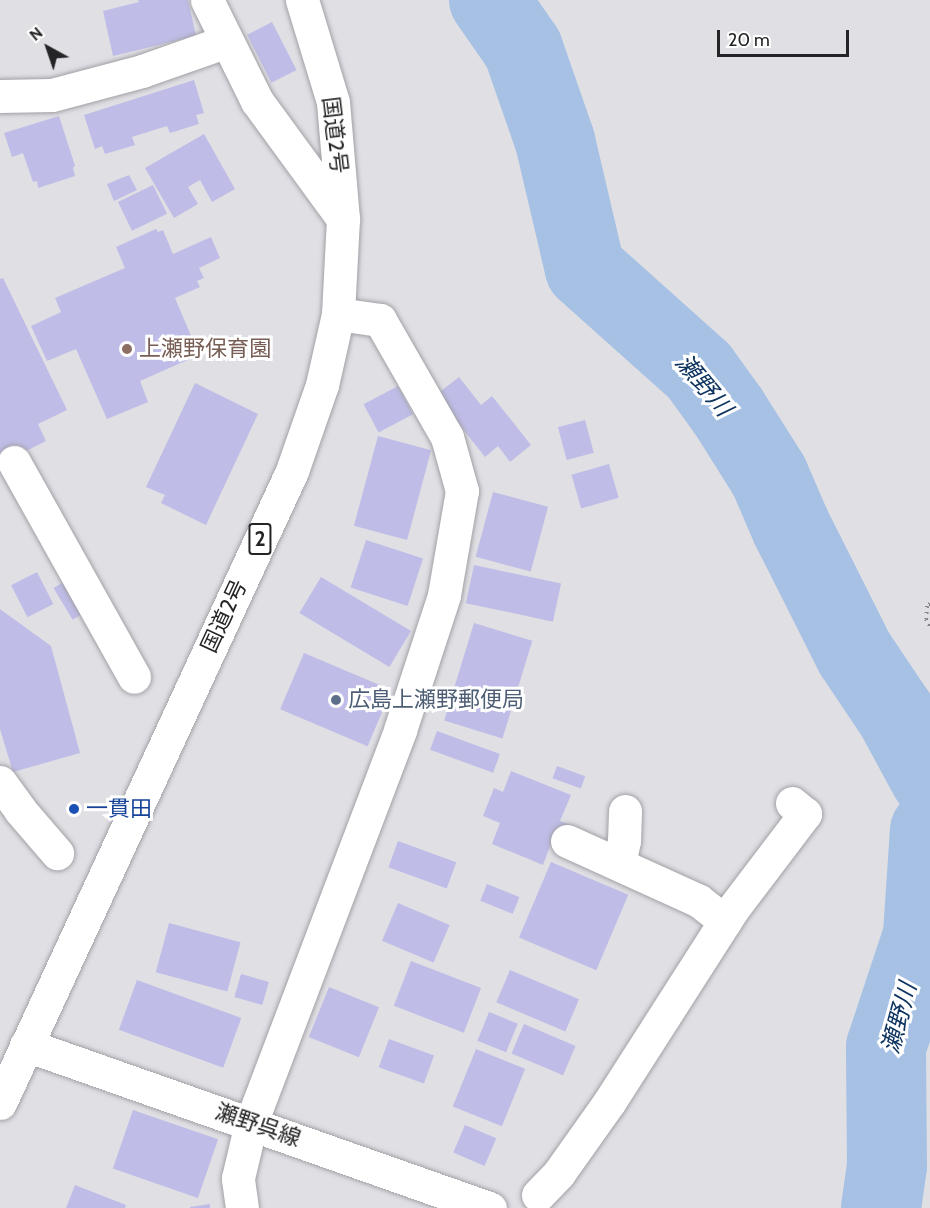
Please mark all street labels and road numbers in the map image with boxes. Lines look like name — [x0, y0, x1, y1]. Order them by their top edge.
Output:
street label: 国道2号 — [317, 95, 353, 175]
road number: 2 — [248, 521, 272, 557]
street label: 国道2号 — [196, 575, 252, 657]
street label: 瀬野呉線 — [212, 1098, 304, 1152]

